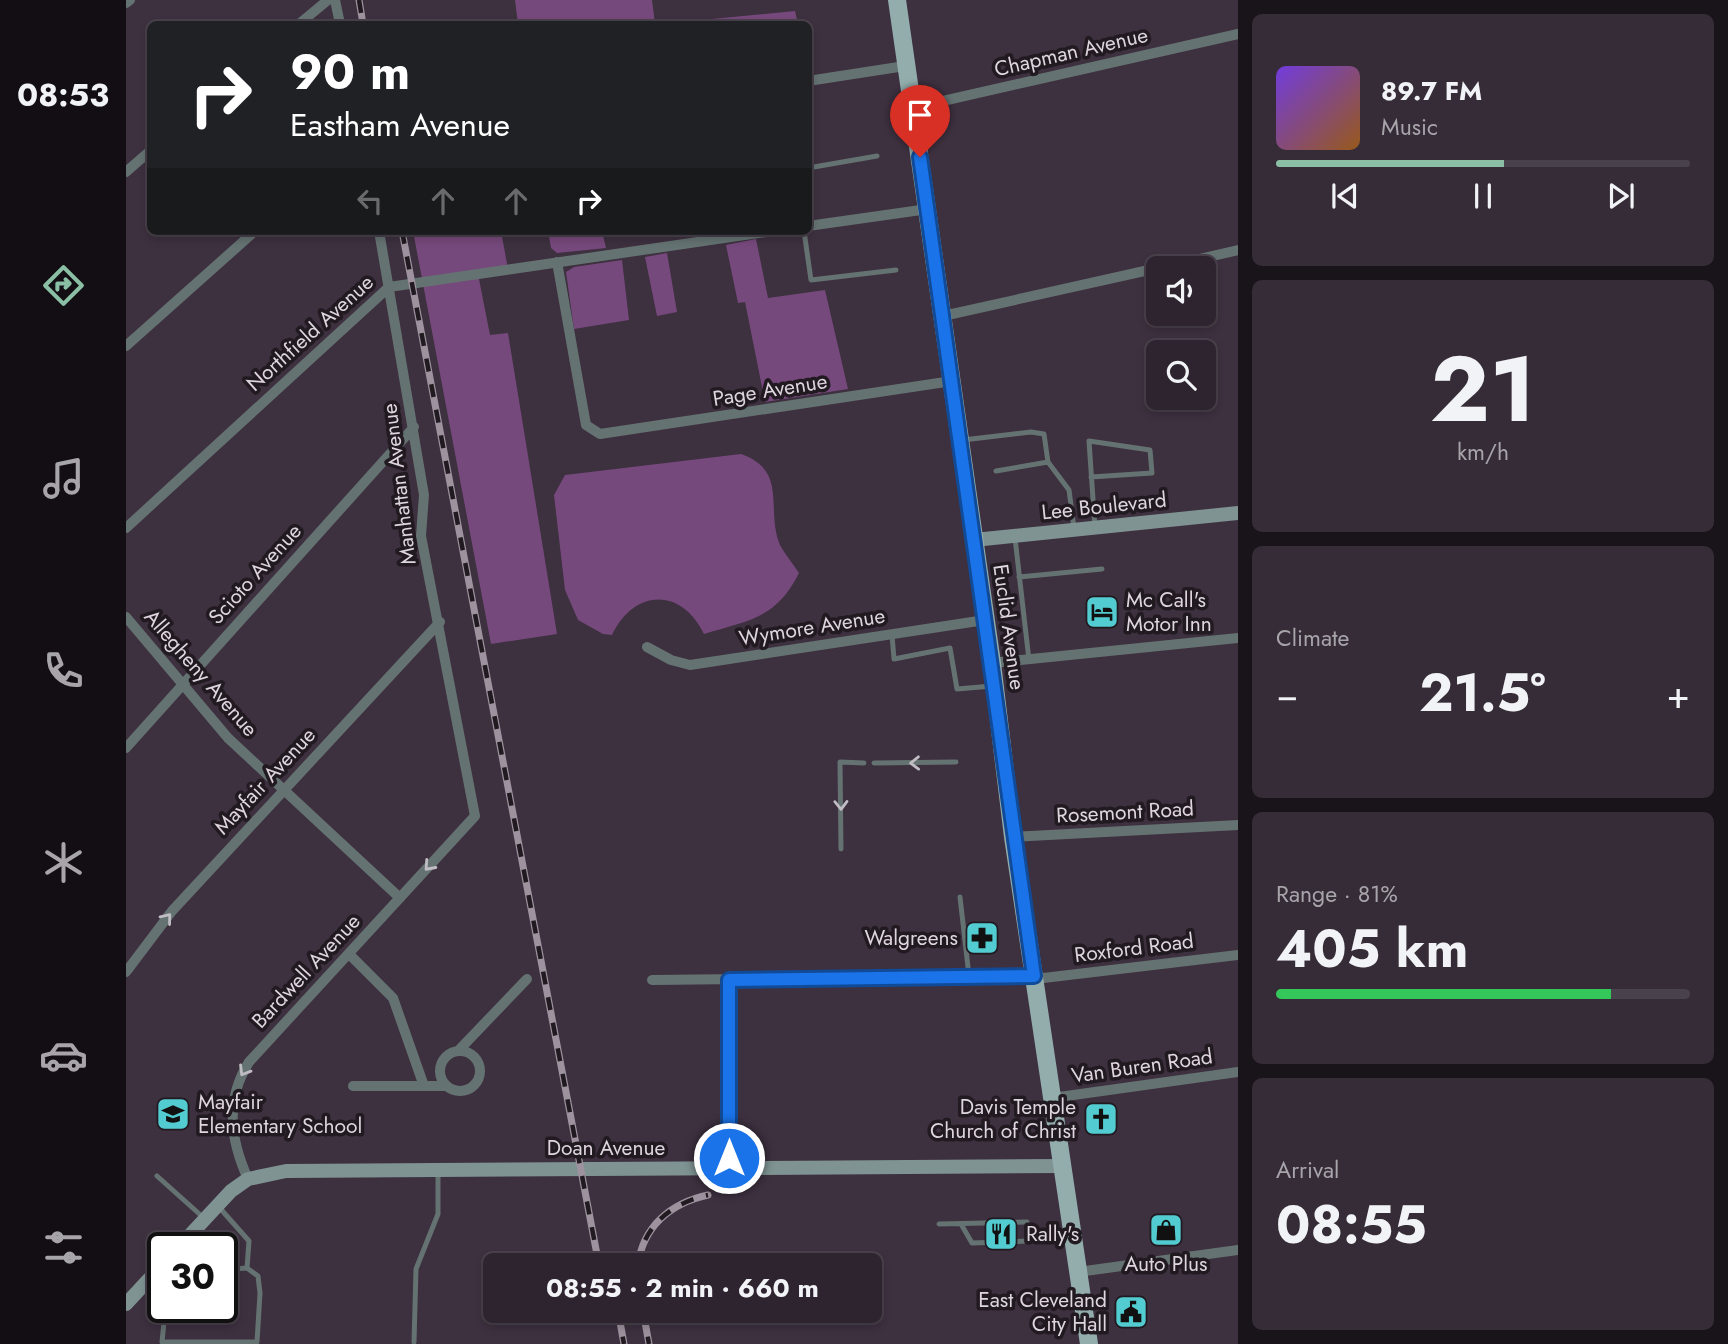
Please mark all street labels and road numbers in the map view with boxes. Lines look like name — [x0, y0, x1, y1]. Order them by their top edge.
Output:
street label: Chapman Avenue — [991, 20, 1151, 84]
street label: Northfield Avenue — [240, 268, 380, 398]
street label: Page Avenue — [711, 366, 830, 414]
street label: Manhattan Avenue — [374, 402, 424, 566]
street label: Lee Boulevard — [1040, 485, 1168, 527]
street label: Scioto Avenue — [201, 517, 309, 631]
street label: Euclid Avenue — [985, 562, 1033, 692]
street label: Wymore Avenue — [737, 601, 887, 653]
street label: Allegheny Avenue — [137, 603, 265, 743]
street label: Mayfair Avenue — [207, 721, 323, 841]
street label: Rosemont Road — [1055, 793, 1195, 831]
street label: Bardwell Avenue — [245, 907, 367, 1035]
street label: Roxford Road — [1073, 926, 1195, 970]
street label: Van Buren Road — [1069, 1041, 1215, 1091]
street label: Doan Avenue — [547, 1133, 665, 1163]

